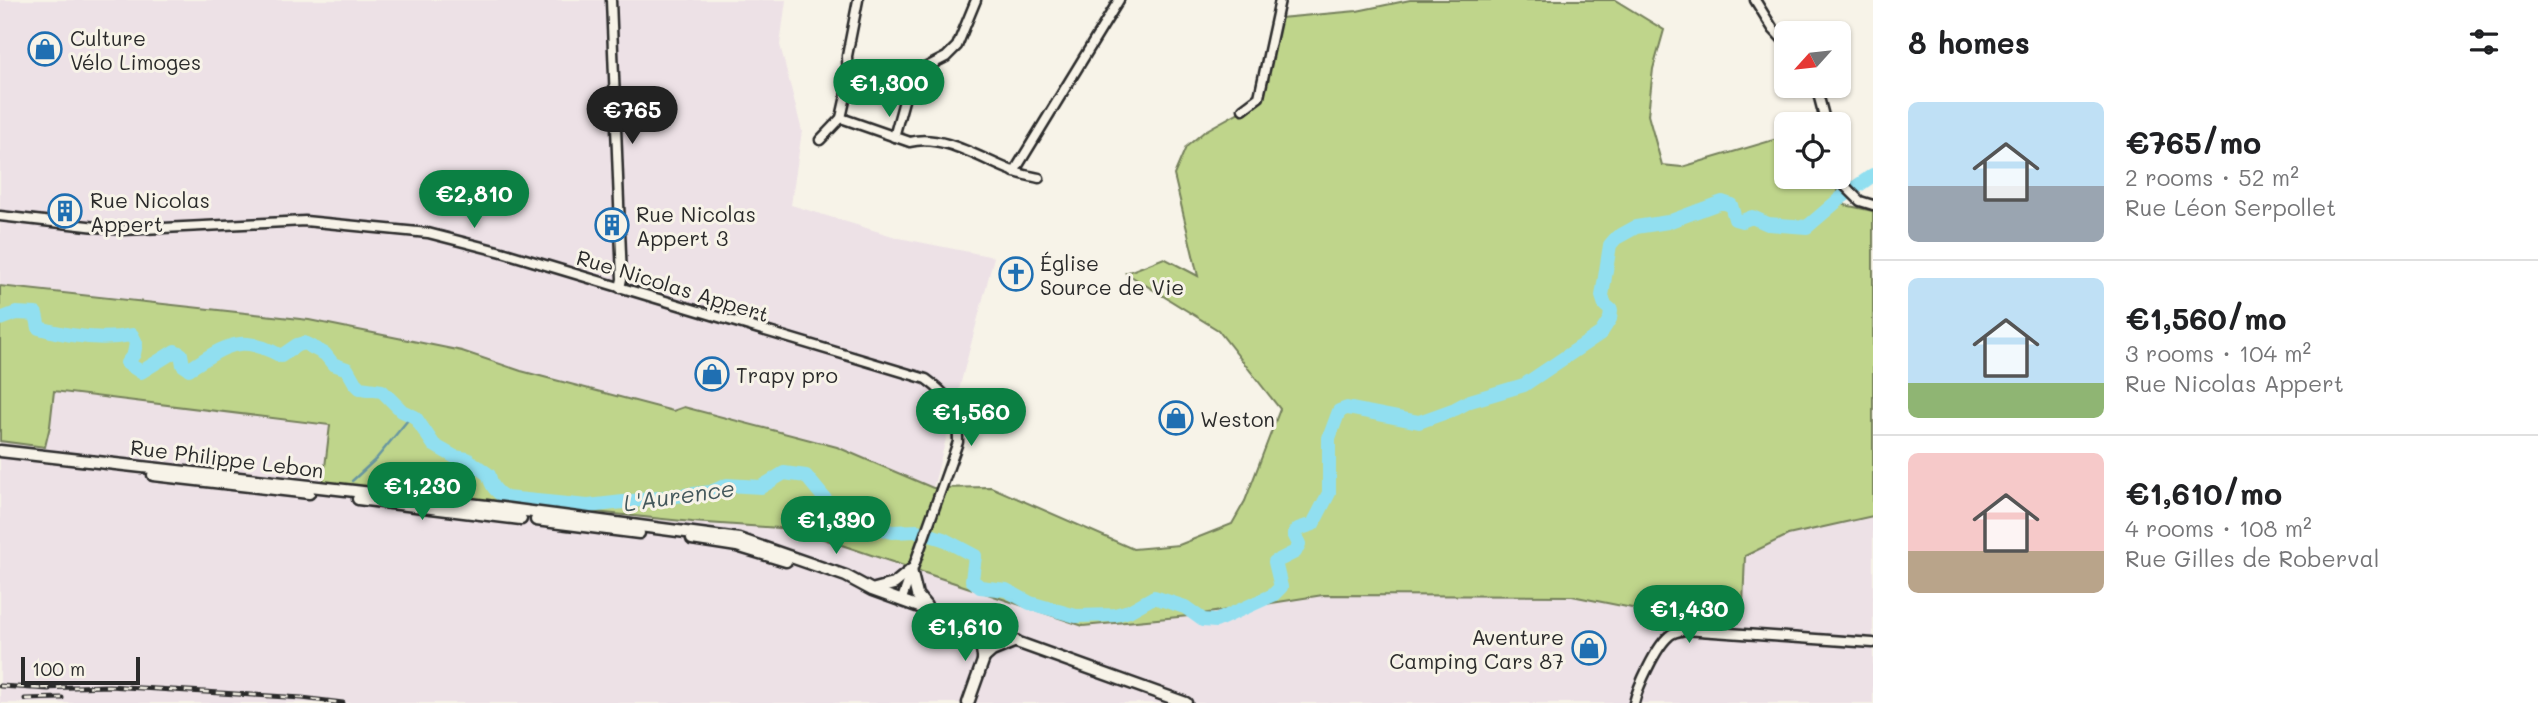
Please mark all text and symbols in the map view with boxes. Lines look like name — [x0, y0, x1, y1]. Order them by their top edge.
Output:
north arrow — [1774, 21, 1852, 98]
map controls — [1774, 21, 1851, 189]
text: 8 homes — [1908, 22, 2030, 62]
icon: filters — [2465, 23, 2503, 61]
place label: Culture Vélo Limoges — [70, 24, 201, 75]
shop icon: Culture Vélo Limoges — [26, 30, 64, 68]
pin: €1,300 — [832, 60, 946, 119]
text: €1,300 — [849, 67, 929, 97]
pin: €765 — [591, 86, 673, 146]
text: €765 — [603, 94, 661, 124]
button: locate — [1774, 112, 1851, 189]
text: €765/mo — [2125, 122, 2261, 162]
icon: home — [1964, 130, 2048, 214]
text: 2 rooms · 52 m² — [2125, 162, 2299, 192]
pin: €2,810 — [417, 170, 531, 230]
text: €2,810 — [435, 178, 513, 208]
place label: Rue Nicolas Appert — [90, 186, 210, 237]
building icon: Rue Nicolas Appert — [46, 192, 84, 230]
text: Rue Léon Serpollet — [2125, 192, 2336, 222]
place label: Rue Nicolas Appert 3 — [636, 200, 756, 251]
building icon: Rue Nicolas Appert 3 — [593, 206, 631, 244]
street label: Rue Nicolas Appert — [573, 243, 773, 327]
place label: Église Source de Vie — [1040, 249, 1184, 300]
church icon: Église Source de Vie — [997, 255, 1035, 293]
text: €1,560/mo — [2125, 298, 2286, 338]
icon: home — [1964, 306, 2048, 390]
text: 3 rooms · 104 m² — [2125, 338, 2311, 368]
shop icon: Trapy pro — [693, 355, 731, 393]
place label: Trapy pro — [736, 361, 838, 388]
text: Rue Nicolas Appert — [2125, 368, 2344, 398]
pin: €1,560 — [914, 388, 1028, 448]
text: €1,560 — [932, 396, 1010, 426]
shop icon: Weston — [1157, 399, 1195, 437]
place label: Weston — [1200, 405, 1275, 432]
street label: Rue Philippe Lebon — [129, 433, 325, 483]
pin: €1,230 — [365, 462, 479, 522]
text: €1,230 — [383, 470, 461, 500]
water label: L'Aurence — [621, 472, 737, 518]
text: €1,610/mo — [2125, 473, 2282, 513]
icon: home — [1964, 481, 2048, 565]
pin: €1,390 — [779, 496, 893, 556]
text: €1,390 — [797, 504, 875, 534]
text: 4 rooms · 108 m² — [2125, 513, 2312, 543]
text: Rue Gilles de Roberval — [2125, 543, 2380, 573]
pin: €1,430 — [1632, 586, 1746, 645]
text: €1,430 — [1649, 593, 1729, 623]
pin: €1,610 — [908, 604, 1022, 663]
text: €1,610 — [928, 611, 1002, 641]
place label: Aventure Camping Cars 87 — [1389, 623, 1564, 674]
shop icon: Aventure Camping Cars 87 — [1570, 629, 1608, 667]
scale bar — [21, 654, 140, 686]
text: 100 m — [32, 656, 85, 681]

